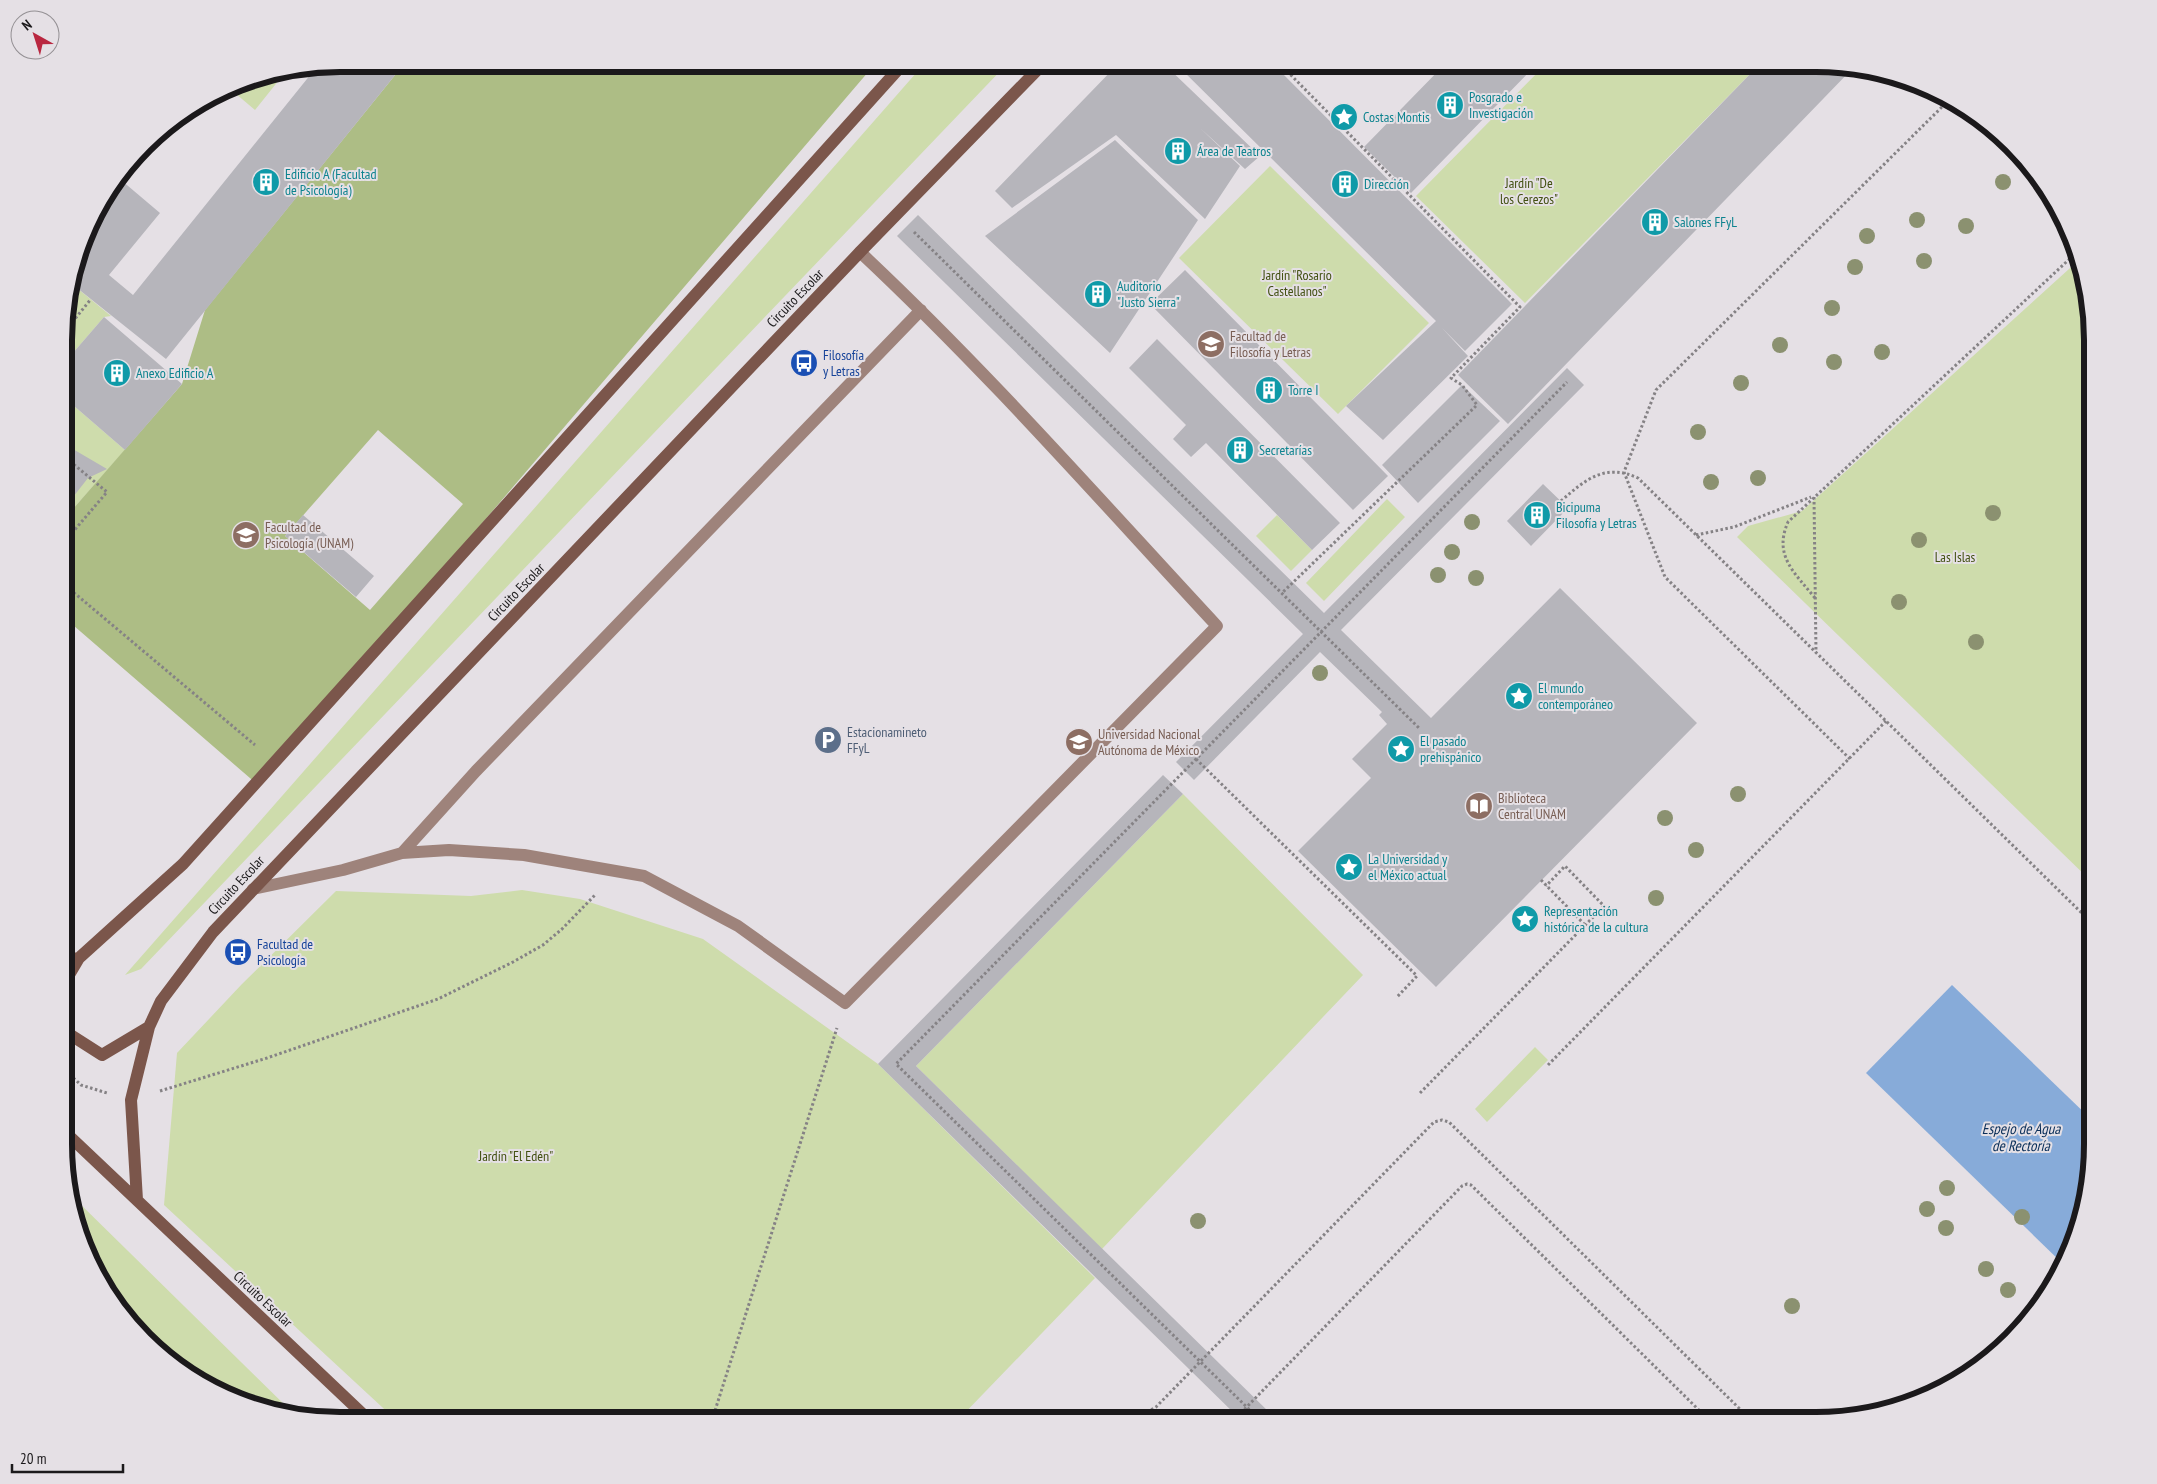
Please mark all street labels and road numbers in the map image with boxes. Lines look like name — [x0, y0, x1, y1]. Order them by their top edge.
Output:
street label: Circuito Escolar — [763, 265, 827, 331]
street label: Circuito Escolar — [484, 559, 548, 625]
street label: Circuito Escolar — [204, 852, 268, 918]
street label: Circuito Escolar — [230, 1267, 296, 1331]

